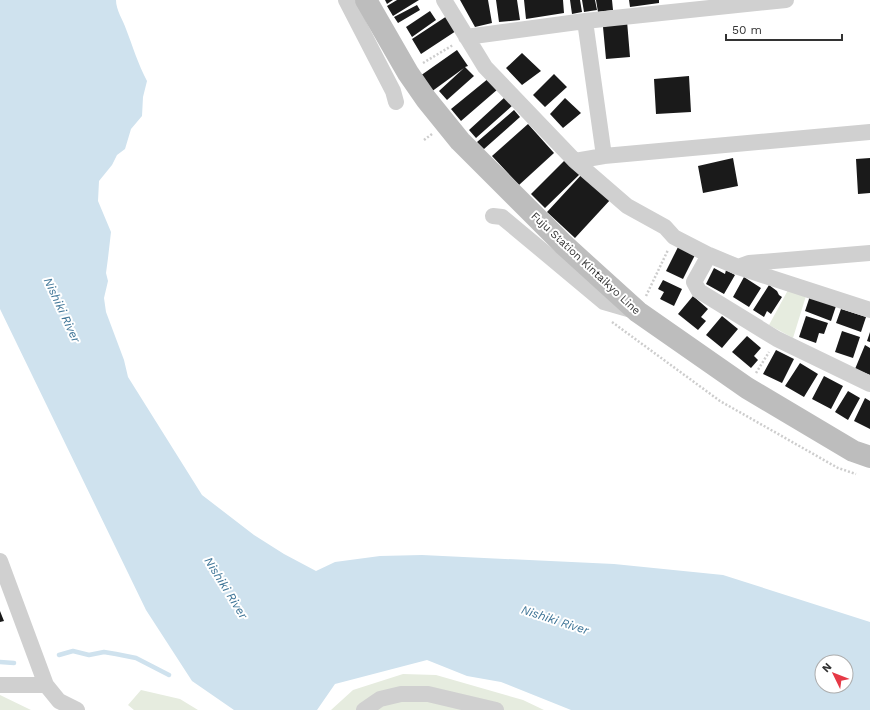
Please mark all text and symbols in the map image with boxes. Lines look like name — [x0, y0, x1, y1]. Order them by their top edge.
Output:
scale bar — [726, 16, 842, 42]
text: 50 m — [732, 23, 762, 37]
street label: Fuju Station Kintaikyo Line — [528, 209, 643, 317]
water label: Nishiki River — [41, 275, 84, 346]
water label: Nishiki River — [201, 555, 251, 623]
water label: Nishiki River — [519, 602, 592, 638]
north arrow — [814, 654, 854, 694]
text: N — [820, 660, 835, 675]

